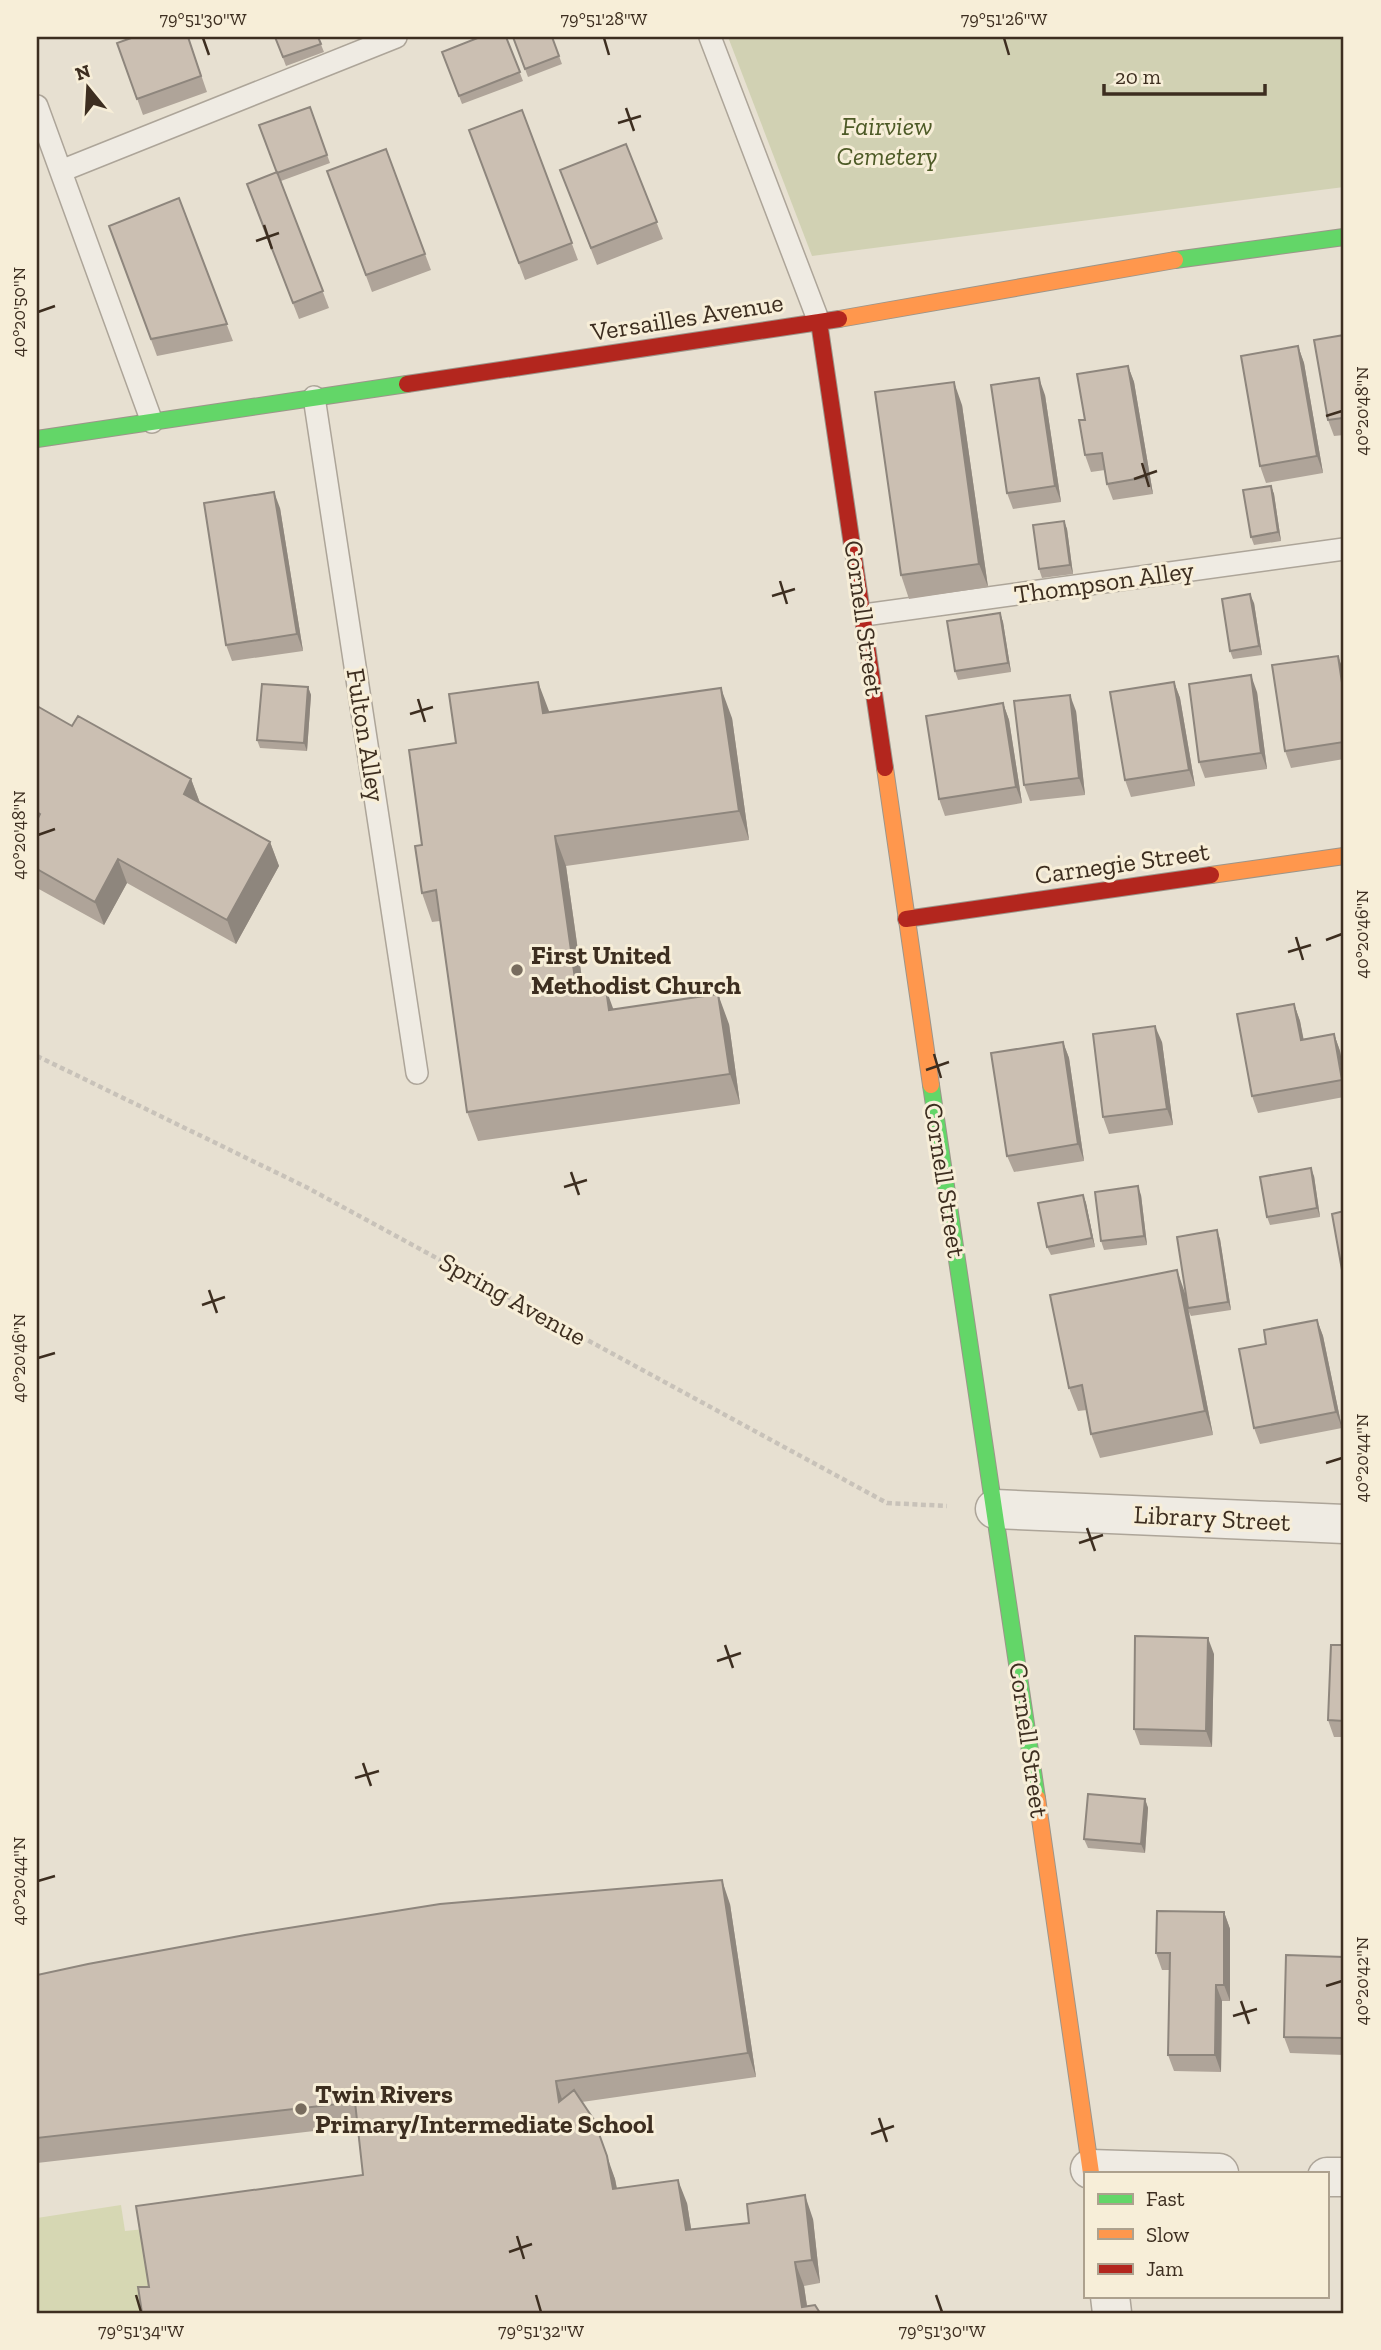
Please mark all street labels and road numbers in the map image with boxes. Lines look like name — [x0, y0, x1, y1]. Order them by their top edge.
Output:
street label: Versailles Avenue — [587, 286, 786, 348]
street label: Cornell Street — [837, 538, 891, 698]
street label: Thompson Alley — [1012, 553, 1197, 610]
street label: Fulton Alley — [340, 666, 392, 805]
street label: Carnegie Street — [1033, 835, 1211, 891]
street label: Cornell Street — [917, 1100, 973, 1260]
street label: Spring Avenue — [434, 1245, 592, 1353]
street label: Library Street — [1133, 1498, 1291, 1538]
street label: Cornell Street — [1002, 1660, 1056, 1820]

